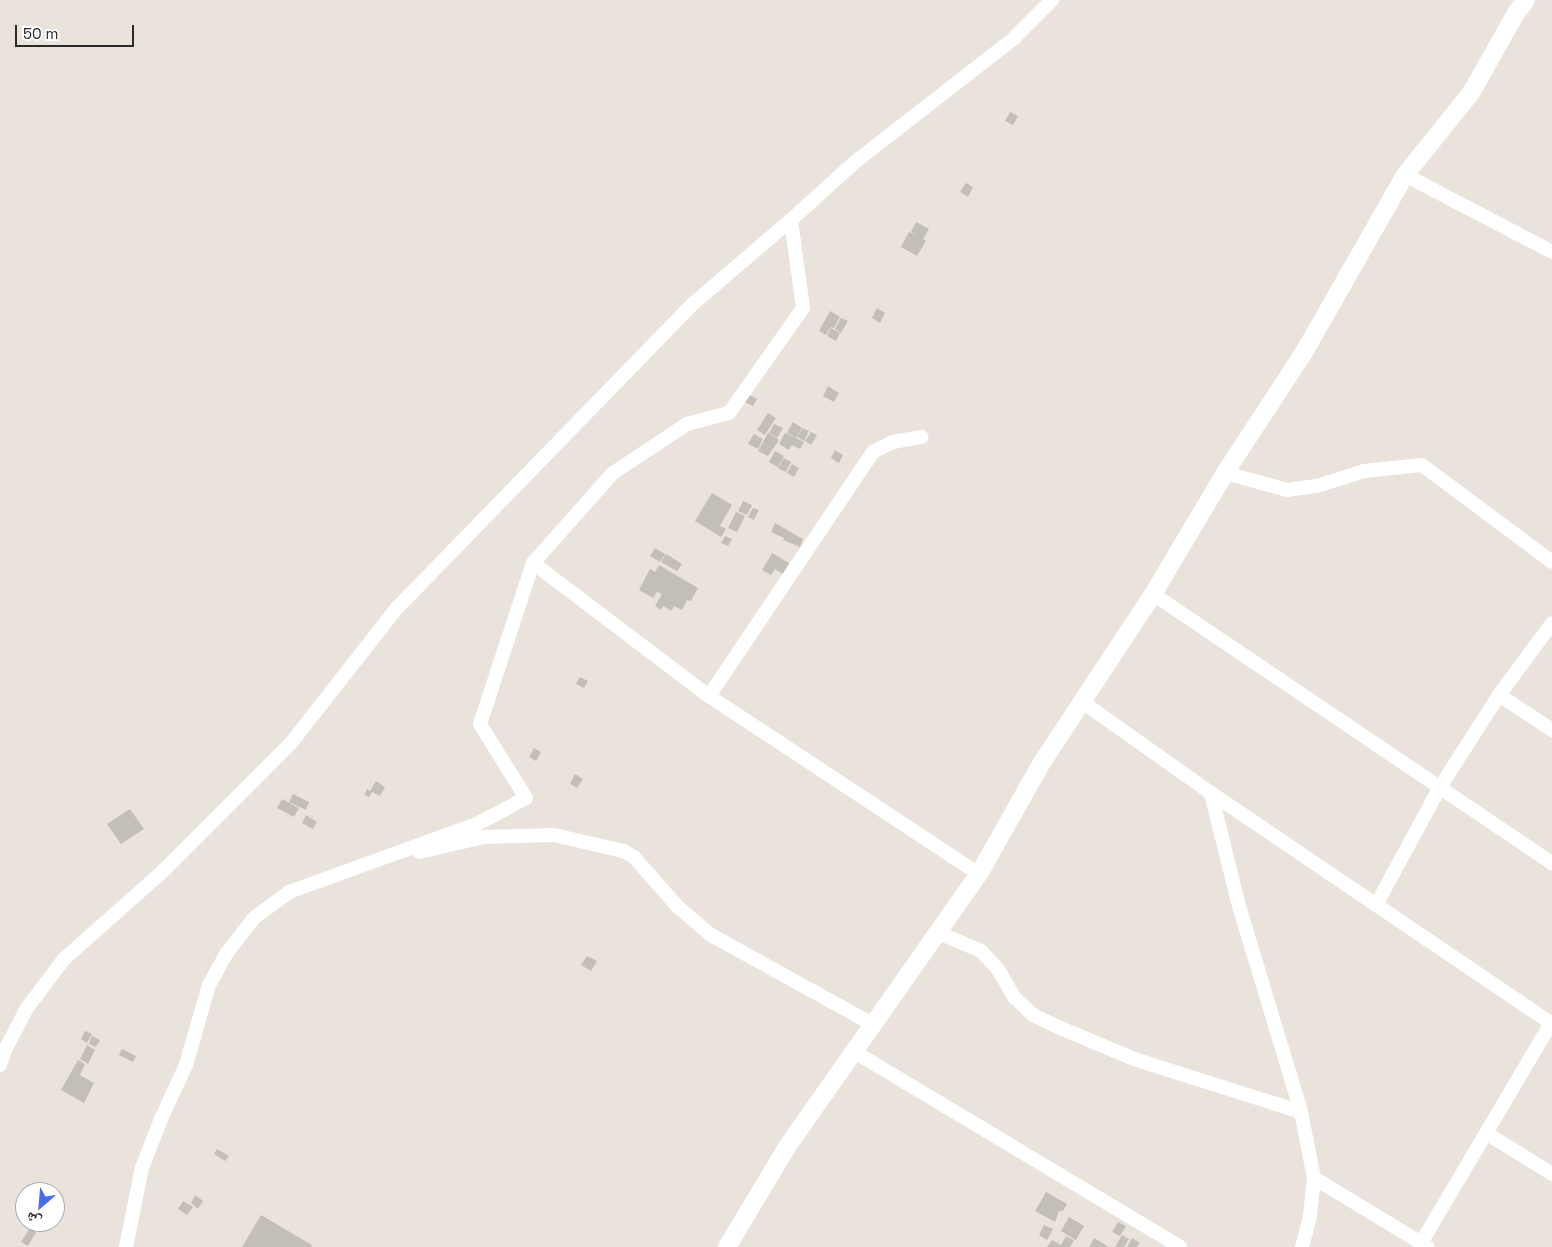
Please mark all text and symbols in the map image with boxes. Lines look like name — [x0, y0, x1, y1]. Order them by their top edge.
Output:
scale bar — [18, 15, 136, 47]
text: 50 m — [23, 24, 58, 43]
north arrow — [15, 1182, 65, 1232]
text: ش — [23, 1208, 44, 1231]

